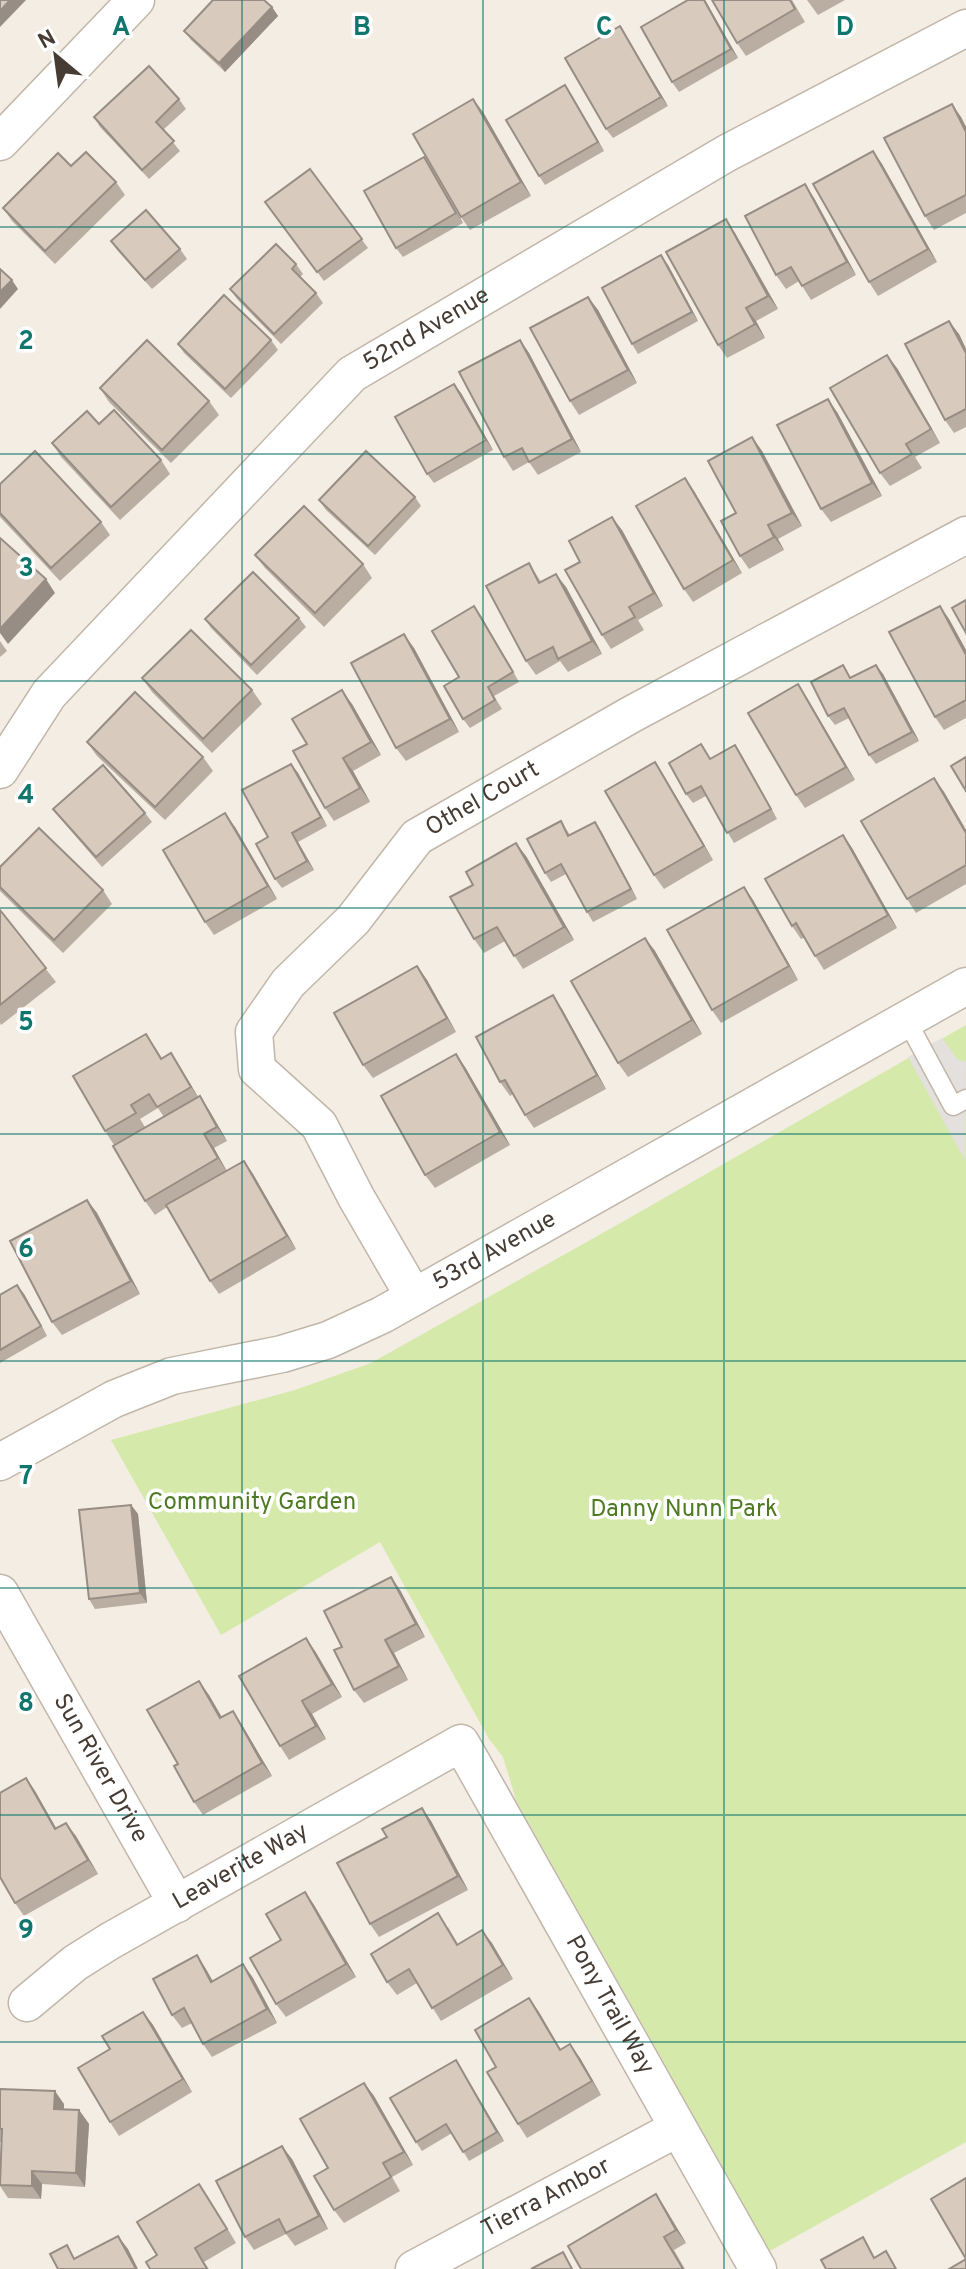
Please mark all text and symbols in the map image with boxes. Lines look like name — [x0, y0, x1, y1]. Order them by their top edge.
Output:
text: A — [112, 12, 130, 45]
text: B — [353, 12, 371, 45]
text: C — [596, 12, 612, 45]
text: D — [836, 12, 854, 45]
north arrow — [16, 16, 96, 96]
text: N — [34, 25, 61, 56]
street label: 52nd Avenue — [358, 281, 496, 379]
text: 2 — [18, 326, 34, 359]
text: 3 — [18, 553, 34, 586]
street label: Othel Court — [420, 755, 545, 844]
text: 4 — [18, 780, 34, 813]
text: 5 — [18, 1007, 34, 1040]
street label: 53rd Avenue — [428, 1205, 562, 1298]
text: 6 — [18, 1234, 34, 1267]
text: 7 — [19, 1461, 33, 1494]
park label: Community Garden — [148, 1488, 356, 1518]
park label: Danny Nunn Park — [590, 1495, 778, 1525]
text: 8 — [18, 1688, 34, 1721]
street label: Sun River Drive — [46, 1689, 154, 1848]
street label: Leaverite Way — [168, 1817, 314, 1917]
text: 9 — [18, 1915, 34, 1948]
street label: Pony Trail Way — [558, 1930, 660, 2080]
street label: Tierra Ambor — [477, 2152, 616, 2245]

